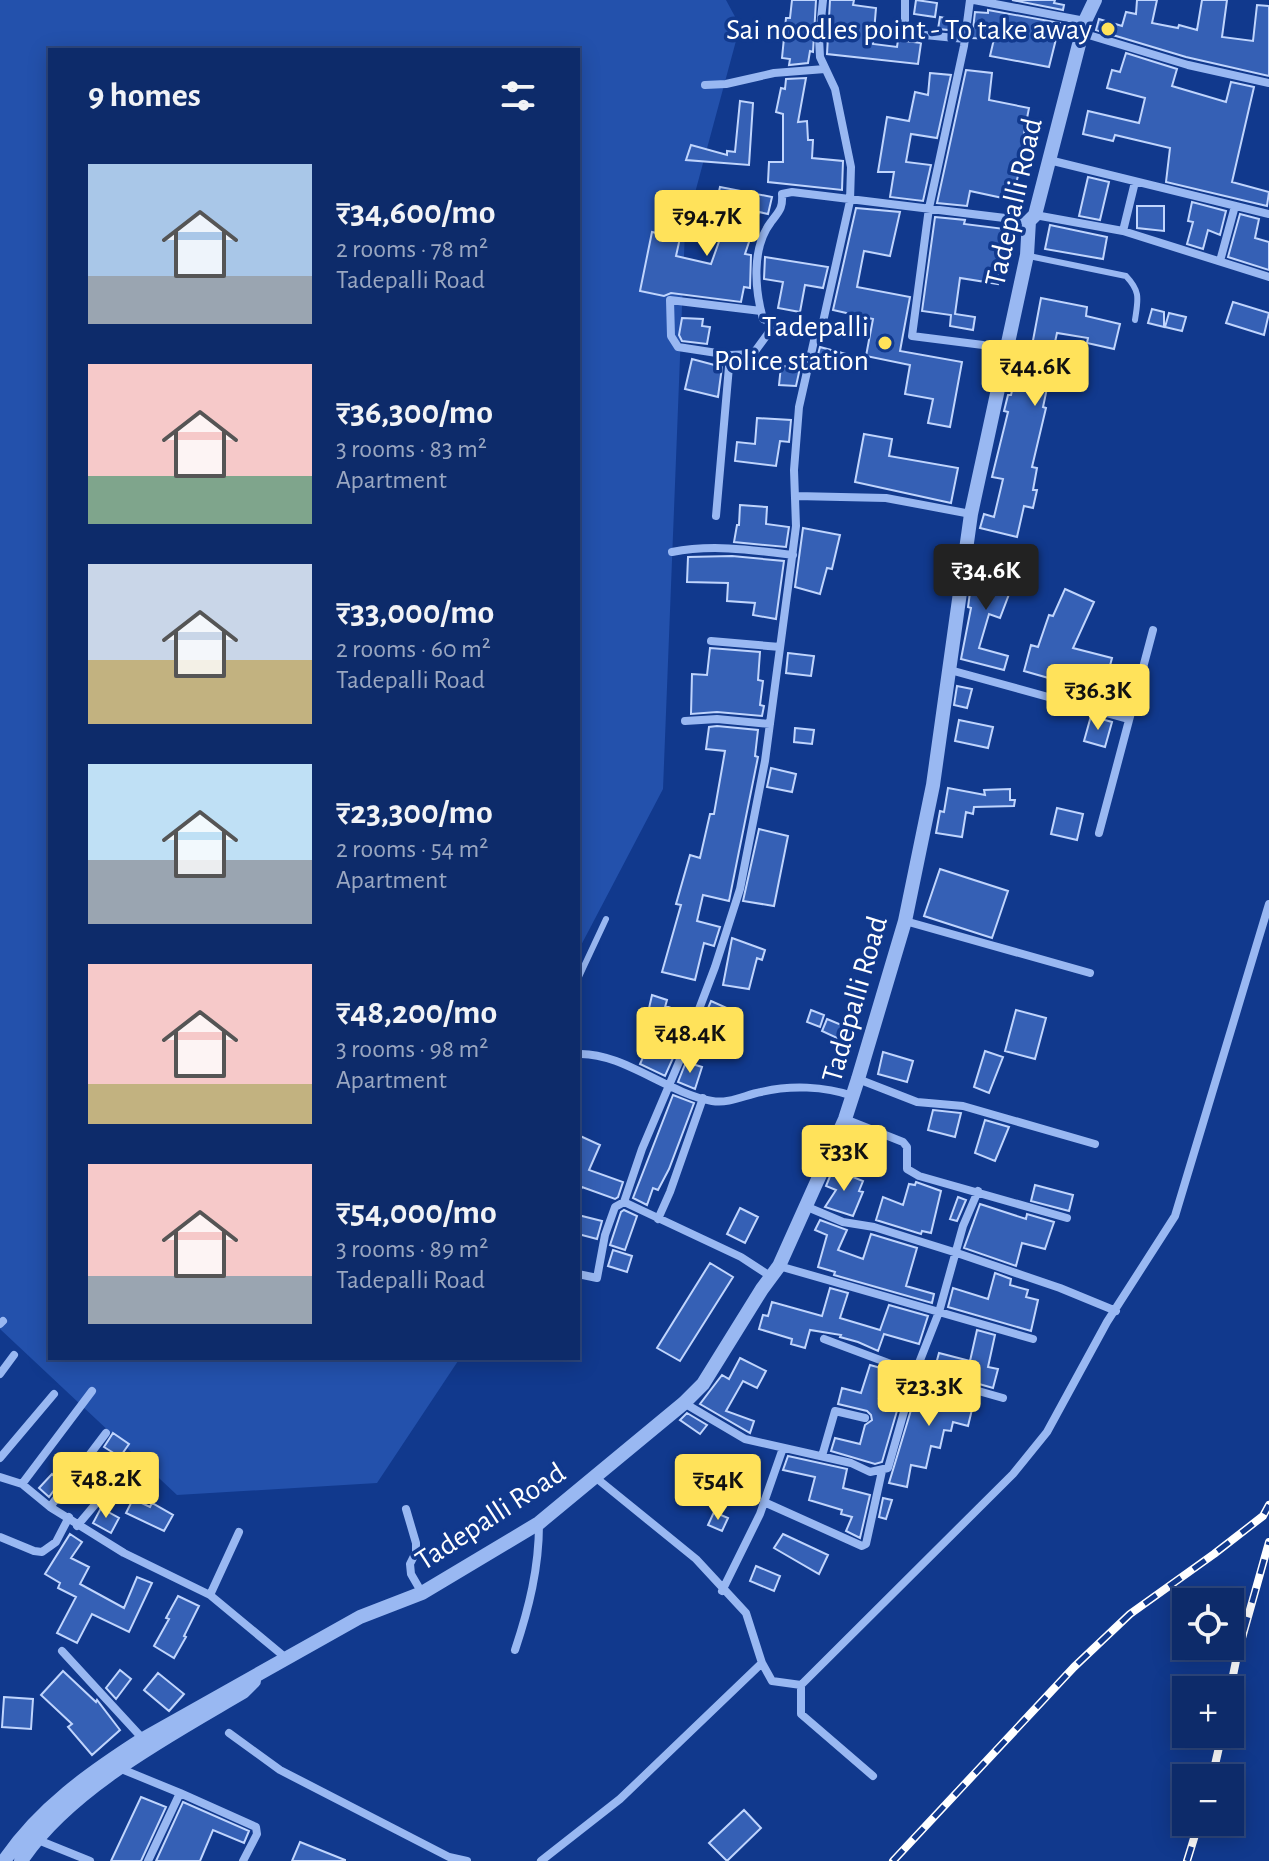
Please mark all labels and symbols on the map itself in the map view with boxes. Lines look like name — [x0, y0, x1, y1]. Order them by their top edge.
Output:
place label: Sai noodles point - To take away — [726, 15, 1092, 45]
marker: Sai noodles point - To take away — [1099, 20, 1117, 38]
street label: Tadepalli Road — [980, 115, 1048, 289]
pin: ₹94.7K — [642, 190, 772, 258]
place label: Tadepalli Police station — [714, 312, 869, 376]
marker: Tadepalli Police station — [876, 334, 894, 352]
pin: ₹44.6K — [970, 340, 1100, 408]
pin: ₹34.6K — [921, 544, 1051, 612]
pin: ₹36.3K — [1033, 664, 1163, 732]
street label: Tadepalli Road — [817, 913, 893, 1086]
pin: ₹48.4K — [625, 1007, 755, 1075]
pin: ₹33K — [797, 1125, 891, 1193]
pin: ₹23.3K — [864, 1360, 994, 1428]
pin: ₹48.2K — [41, 1452, 171, 1520]
pin: ₹54K — [671, 1454, 765, 1522]
street label: Tadepalli Road — [410, 1457, 571, 1576]

